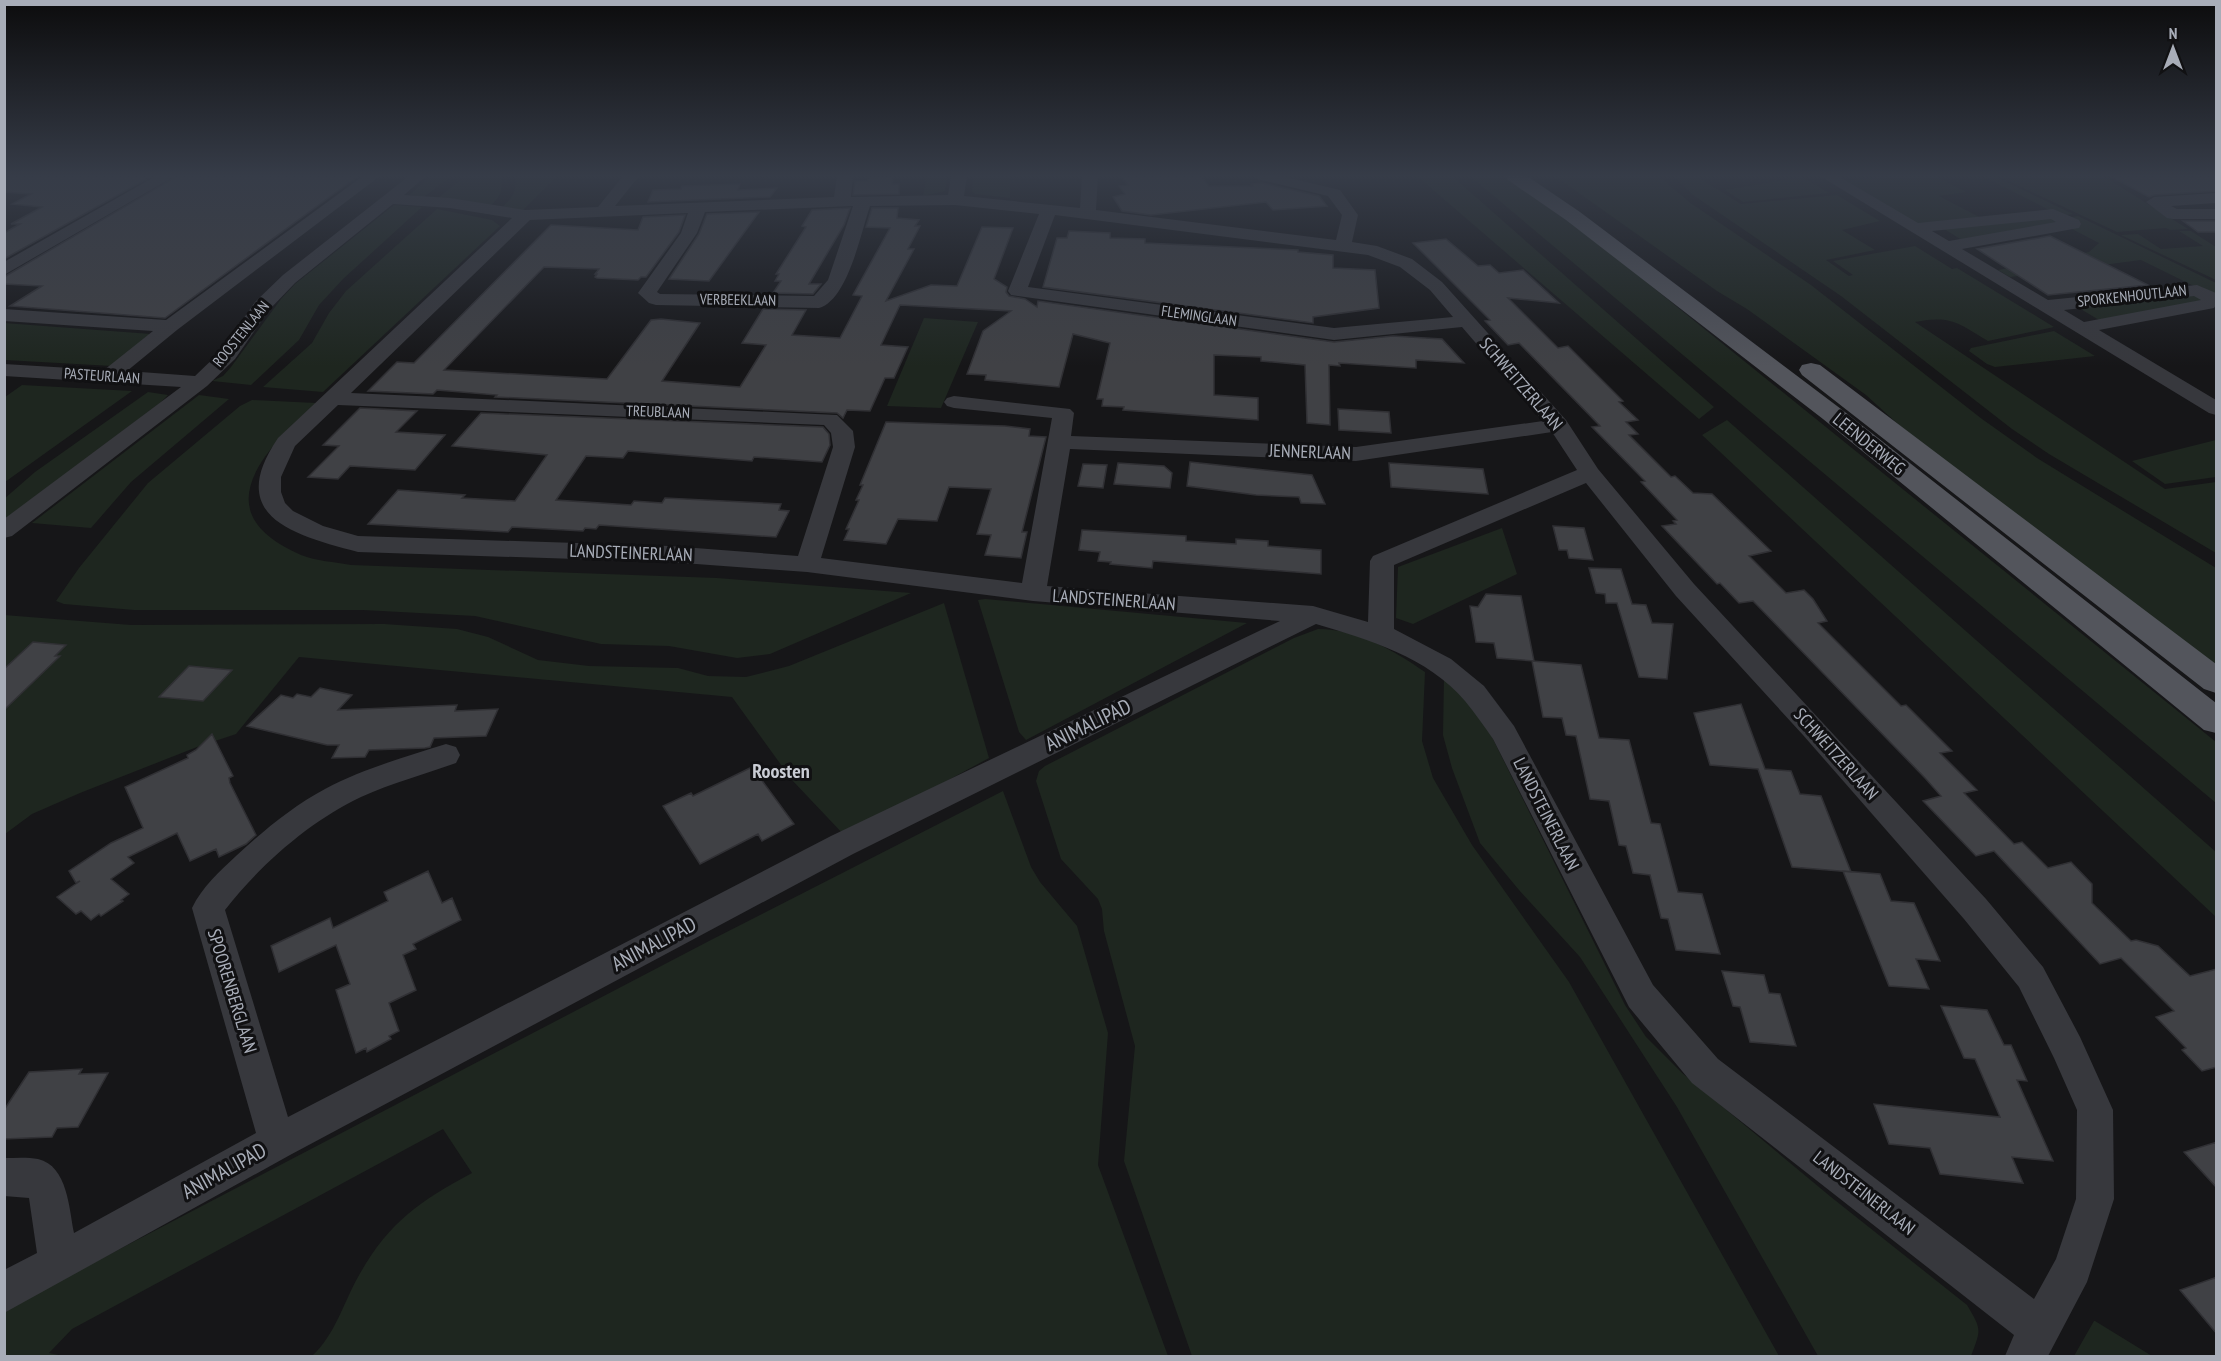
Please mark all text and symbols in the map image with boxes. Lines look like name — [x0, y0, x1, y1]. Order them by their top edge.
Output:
north arrow — [2143, 18, 2203, 78]
text: N — [2169, 23, 2177, 43]
street label: SPORKENHOUTLAAN — [2076, 280, 2187, 311]
street label: VERBEEKLAAN — [699, 289, 776, 310]
street label: ROOSTENLAAN — [208, 297, 273, 371]
street label: FLEMINGLAAN — [1160, 301, 1238, 330]
street label: SCHWEITZERLAAN — [1475, 332, 1568, 435]
street label: PASTEURLAAN — [63, 363, 141, 388]
street label: TREUBLAAN — [626, 401, 690, 422]
street label: LEENDERWEG — [1828, 407, 1910, 480]
street label: JENNERLAAN — [1268, 439, 1351, 464]
street label: LANDSTEINERLAAN — [569, 539, 693, 566]
street label: LANDSTEINERLAAN — [1052, 584, 1176, 615]
street label: ANIMALIPAD — [1040, 692, 1135, 757]
street label: SCHWEITZERLAAN — [1789, 703, 1884, 804]
street label: LANDSTEINERLAAN — [1508, 754, 1585, 874]
district label: Roosten — [752, 758, 810, 784]
street label: ANIMALIPAD — [607, 910, 701, 977]
street label: SPOORENBERGLAAN — [203, 926, 262, 1056]
street label: ANIMALIPAD — [177, 1136, 271, 1205]
street label: LANDSTEINERLAAN — [1809, 1146, 1920, 1240]

